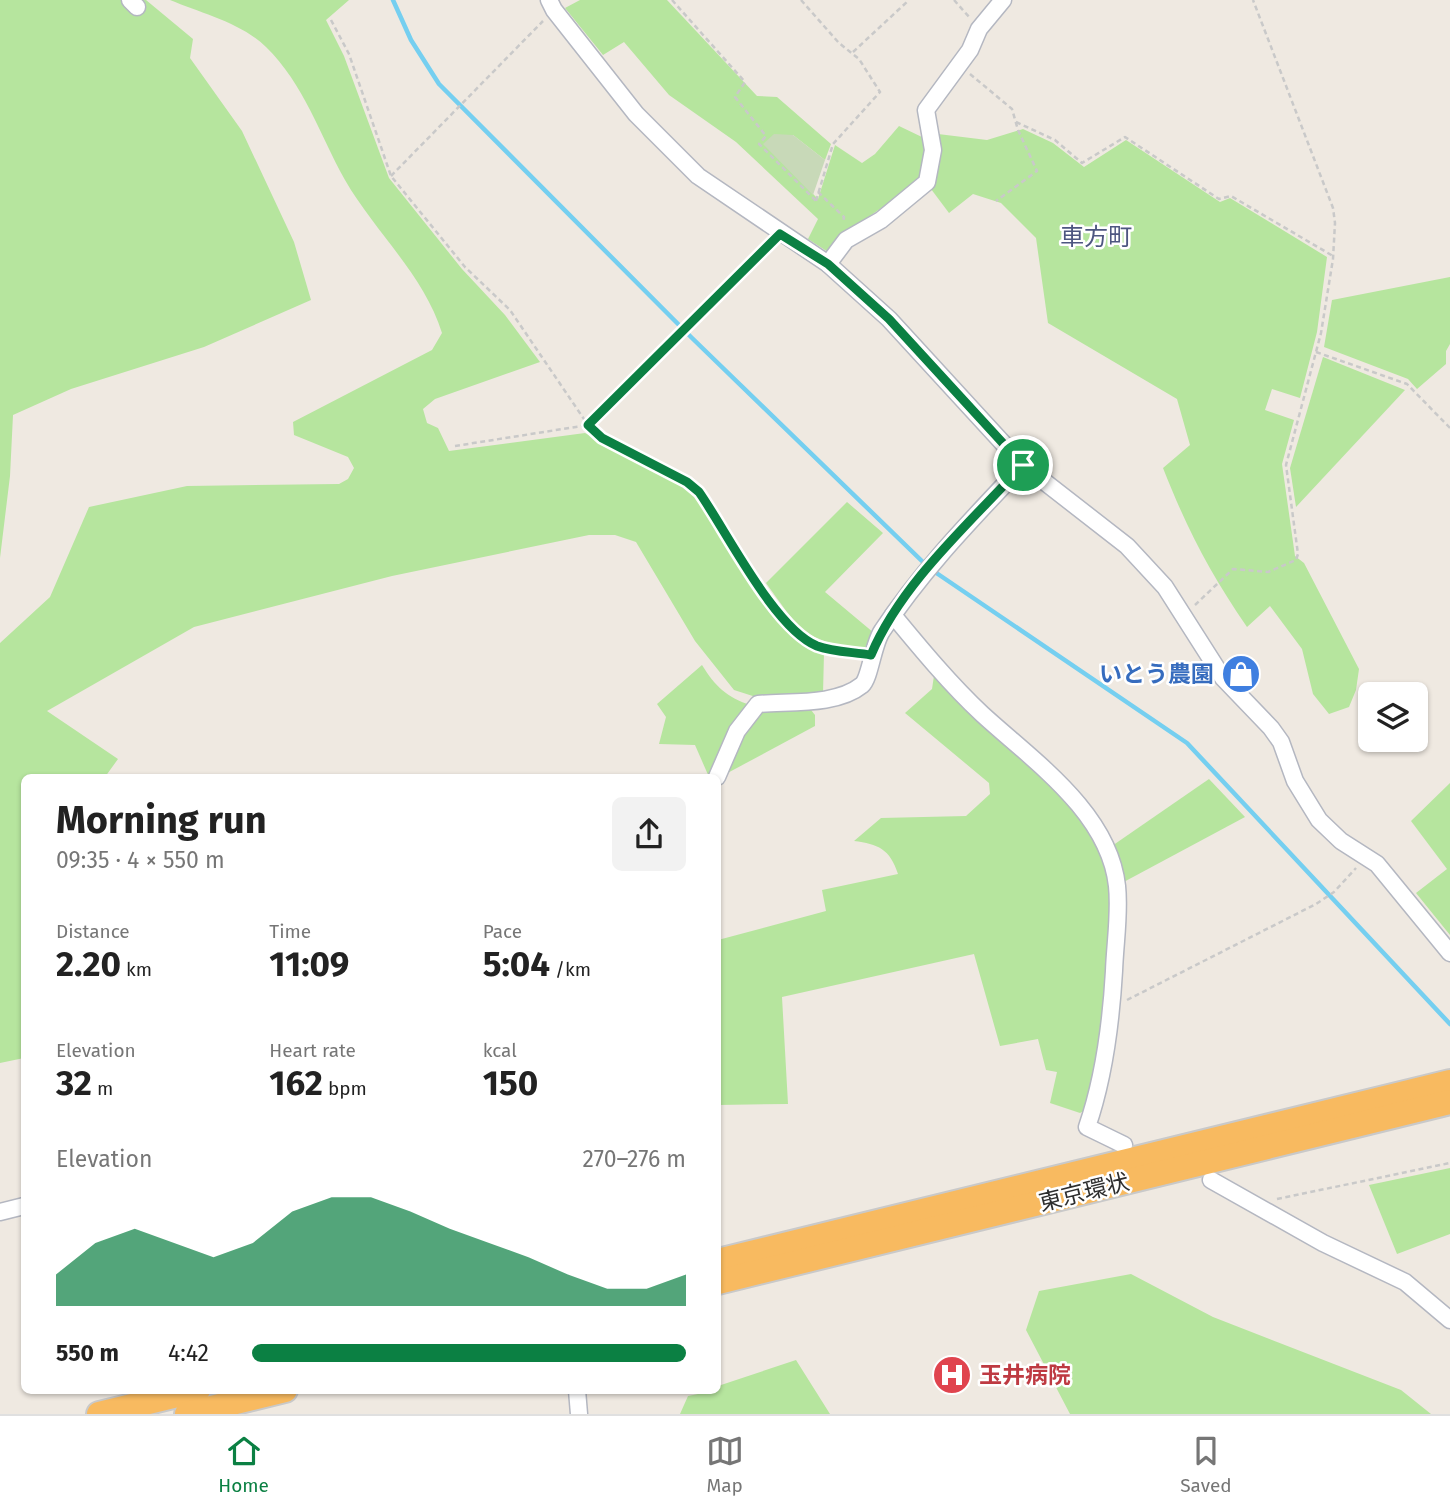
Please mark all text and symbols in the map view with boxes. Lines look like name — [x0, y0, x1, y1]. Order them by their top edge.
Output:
district label: 車方町 — [1060, 223, 1132, 251]
pin — [993, 435, 1053, 495]
icon: arrive — [1004, 446, 1042, 484]
shop icon: いとう農園 — [1220, 653, 1262, 695]
place label: いとう農園 — [1099, 660, 1214, 688]
map controls — [1358, 682, 1428, 752]
button: layers — [1358, 682, 1428, 752]
text: Morning run — [56, 797, 267, 843]
button: share — [612, 797, 686, 871]
text: 09:35 · 4 × 550 m — [56, 846, 225, 874]
text: Distance — [56, 920, 130, 943]
text: Time — [269, 920, 311, 943]
text: Pace — [483, 920, 522, 943]
text: 2.20 — [56, 943, 121, 985]
text: 11:09 — [269, 943, 349, 985]
text: 5:04 — [483, 943, 550, 985]
text: km — [121, 958, 152, 981]
text: /km — [550, 958, 591, 981]
text: Elevation — [56, 1039, 136, 1062]
text: Heart rate — [269, 1039, 356, 1062]
text: kcal — [483, 1039, 517, 1062]
text: 32 — [56, 1062, 92, 1104]
text: 162 — [269, 1062, 323, 1104]
text: 150 — [483, 1062, 538, 1104]
text: m — [92, 1077, 113, 1100]
text: bpm — [323, 1077, 367, 1100]
text: Elevation — [56, 1145, 152, 1173]
text: 270–276 m — [583, 1145, 686, 1173]
street label: 東京環状 — [1036, 1167, 1132, 1217]
text: 550 m — [56, 1339, 119, 1367]
text: 4:42 — [168, 1339, 209, 1367]
hospital icon: 玉井病院 — [931, 1354, 973, 1396]
place label: 玉井病院 — [979, 1361, 1071, 1389]
tab: Home — [218, 1432, 269, 1497]
tab: Map — [706, 1432, 744, 1497]
tab: Saved — [1180, 1432, 1232, 1497]

